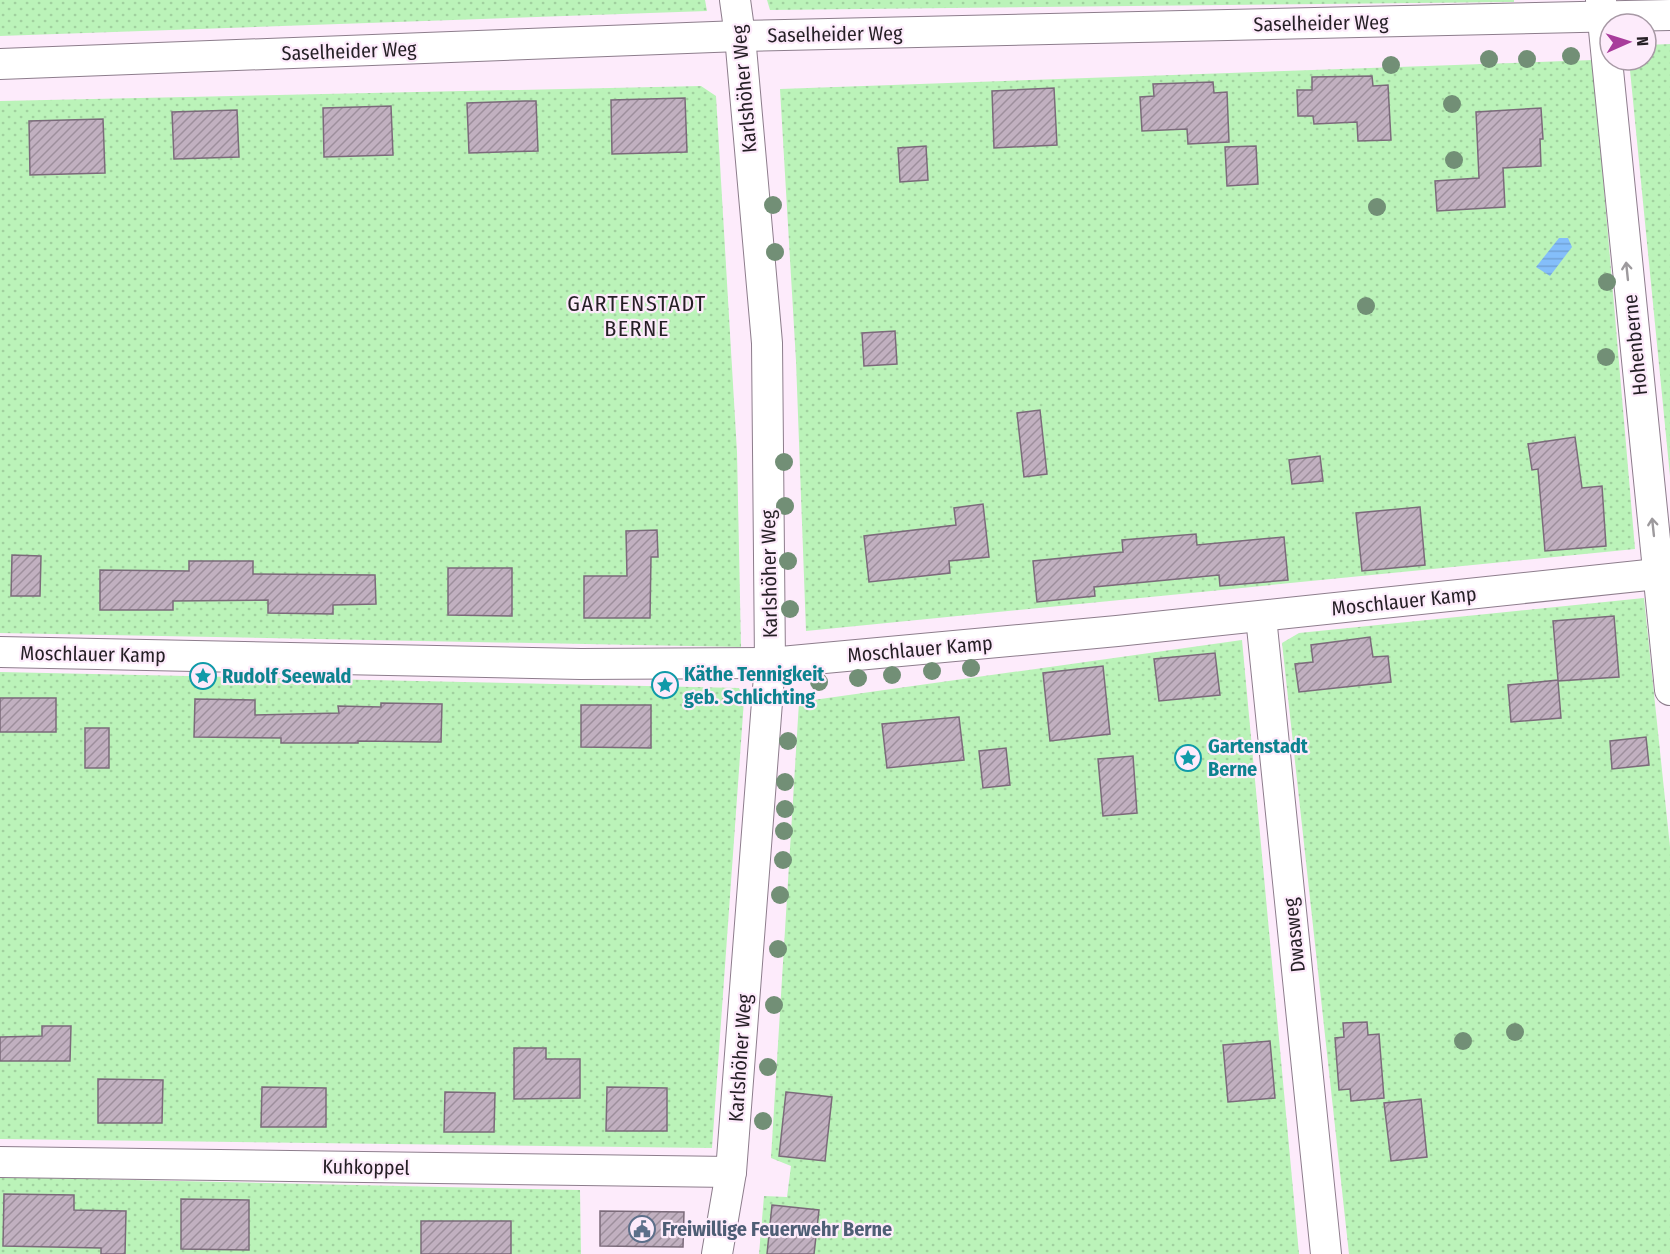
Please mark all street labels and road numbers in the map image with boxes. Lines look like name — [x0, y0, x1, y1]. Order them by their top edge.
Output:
street label: Saselheider Weg — [1253, 10, 1389, 36]
street label: Saselheider Weg — [767, 21, 903, 47]
street label: Karlshöher Weg — [726, 23, 762, 154]
street label: Saselheider Weg — [281, 37, 418, 65]
street label: Hohenberne — [1618, 293, 1652, 397]
street label: Karlshöher Weg — [756, 509, 782, 638]
street label: Moschlauer Kamp — [1330, 581, 1478, 621]
street label: Moschlauer Kamp — [846, 631, 994, 667]
street label: Moschlauer Kamp — [20, 641, 166, 667]
street label: Dwasweg — [1278, 896, 1310, 974]
street label: Karlshöher Weg — [724, 993, 756, 1123]
street label: Kuhkoppel — [322, 1154, 410, 1180]

